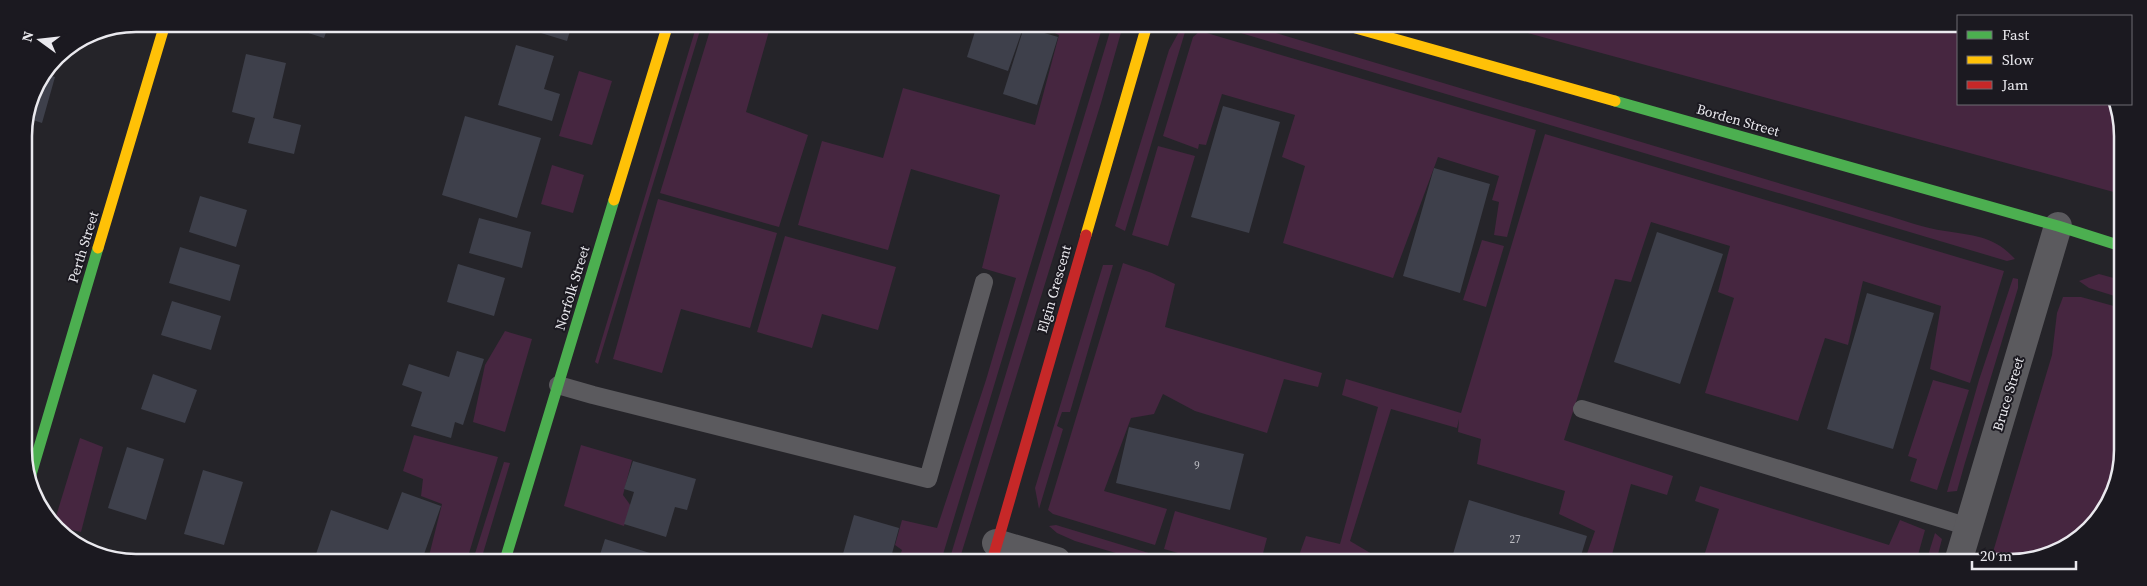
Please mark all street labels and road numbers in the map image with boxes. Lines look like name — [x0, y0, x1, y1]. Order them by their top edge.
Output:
street label: Borden Street — [1694, 99, 1782, 141]
street label: Perth Street — [63, 208, 103, 285]
street label: Elgin Crescent — [1032, 242, 1076, 335]
street label: Norfolk Street — [550, 243, 594, 333]
street label: Bruce Street — [1987, 354, 2029, 433]

